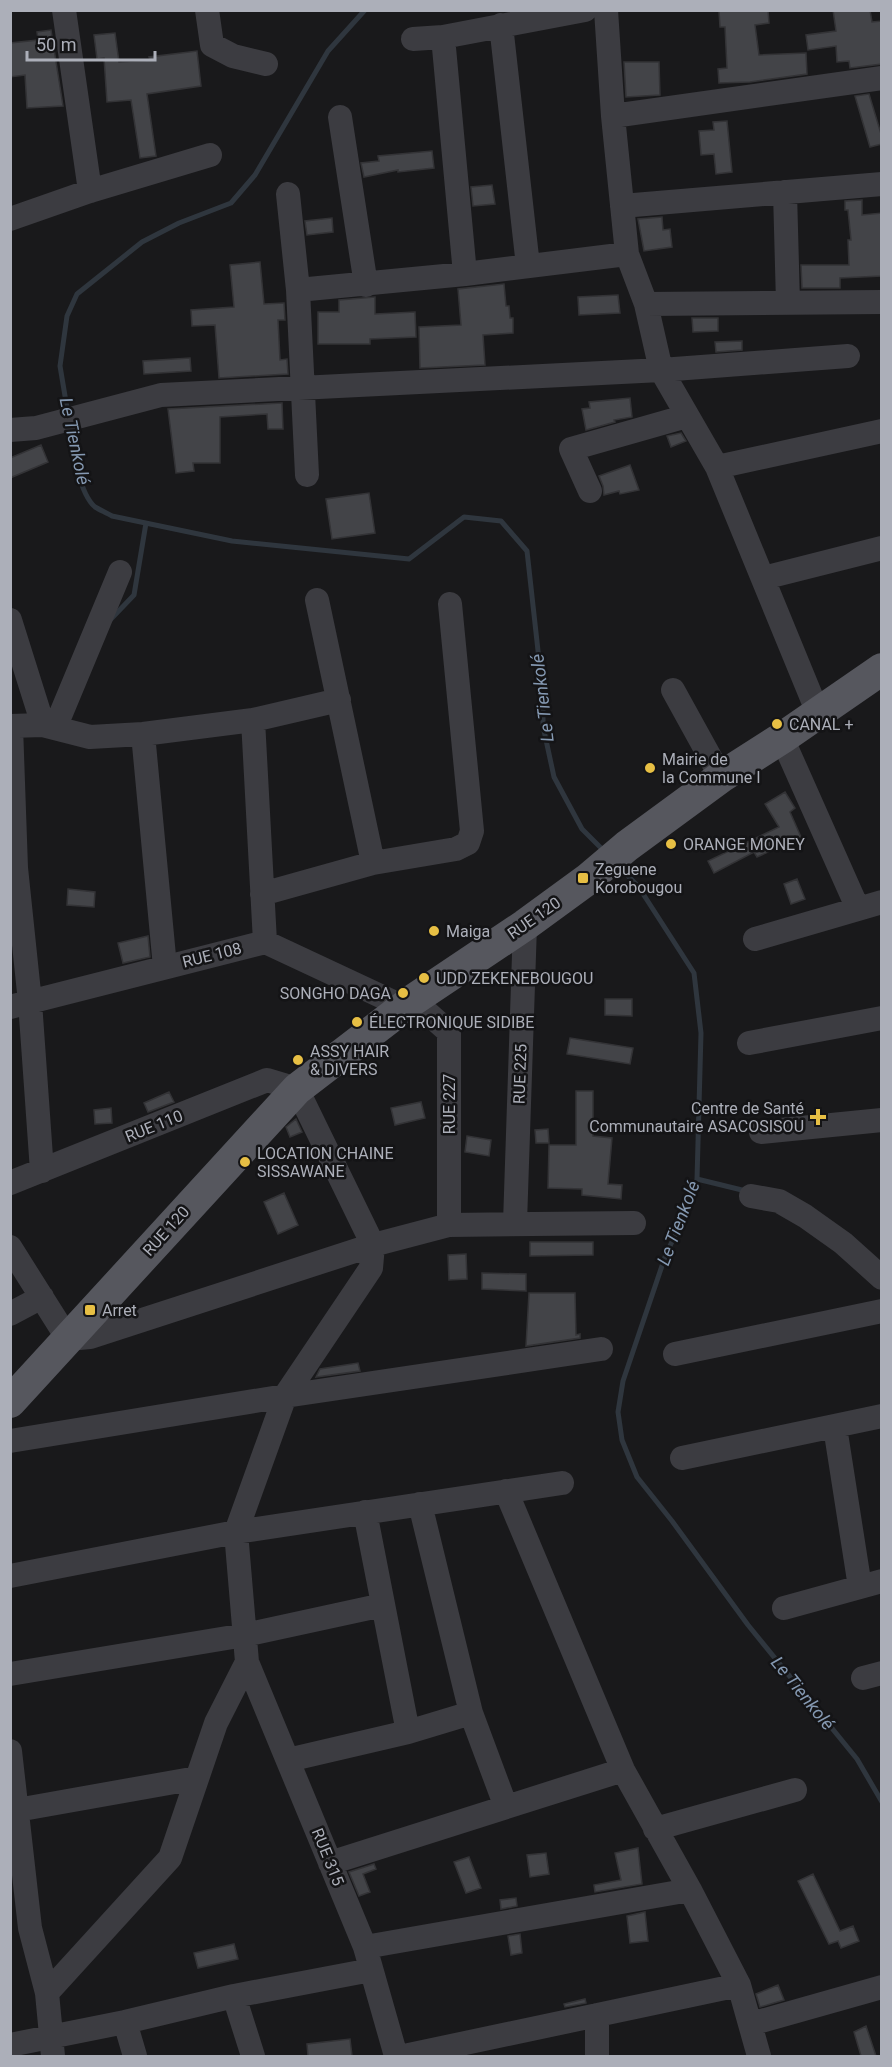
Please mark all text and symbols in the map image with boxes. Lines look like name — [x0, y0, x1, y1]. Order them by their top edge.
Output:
scale bar — [27, 24, 154, 62]
text: 50 m — [36, 34, 76, 55]
water label: Le Tienkolé — [56, 395, 94, 487]
water label: Le Tienkolé — [526, 653, 558, 743]
place label: CANAL + — [789, 715, 854, 734]
marker: CANAL + — [770, 717, 784, 731]
place label: Mairie de la Commune I — [662, 750, 761, 787]
marker: Mairie de la Commune I — [643, 761, 657, 775]
place label: ORANGE MONEY — [683, 835, 805, 854]
marker: ORANGE MONEY — [664, 837, 678, 851]
place label: Zeguene Korobougou — [595, 860, 682, 897]
marker: Zeguene Korobougou — [576, 871, 590, 885]
street label: RUE 120 — [504, 893, 564, 943]
place label: Maiga — [446, 922, 490, 941]
marker: Maiga — [427, 924, 441, 938]
street label: RUE 108 — [180, 938, 244, 972]
place label: UDD ZEKENEBOUGOU — [436, 969, 593, 988]
marker: UDD ZEKENEBOUGOU — [417, 971, 431, 985]
place label: SONGHO DAGA — [280, 984, 392, 1003]
marker: SONGHO DAGA — [396, 986, 410, 1000]
place label: ÉLECTRONIQUE SIDIBE — [369, 1013, 534, 1032]
marker: ÉLECTRONIQUE SIDIBE — [350, 1015, 364, 1029]
place label: ASSY HAIR & DIVERS — [310, 1042, 389, 1079]
street label: RUE 225 — [509, 1044, 531, 1104]
marker: ASSY HAIR & DIVERS — [291, 1053, 305, 1067]
street label: RUE 227 — [440, 1074, 459, 1134]
place label: Centre de Santé Communautaire ASACOSISOU — [589, 1099, 804, 1136]
street label: RUE 110 — [122, 1106, 186, 1146]
marker: Centre de Santé Communautaire ASACOSISOU — [809, 1108, 827, 1126]
place label: LOCATION CHAINE SISSAWANE — [257, 1144, 394, 1181]
marker: LOCATION CHAINE SISSAWANE — [238, 1155, 252, 1169]
water label: Le Tienkolé — [652, 1178, 704, 1268]
street label: RUE 120 — [139, 1202, 193, 1260]
place label: Arret — [102, 1301, 137, 1320]
marker: Arret — [83, 1303, 97, 1317]
water label: Le Tienkolé — [767, 1652, 839, 1734]
street label: RUE 315 — [308, 1825, 348, 1889]

